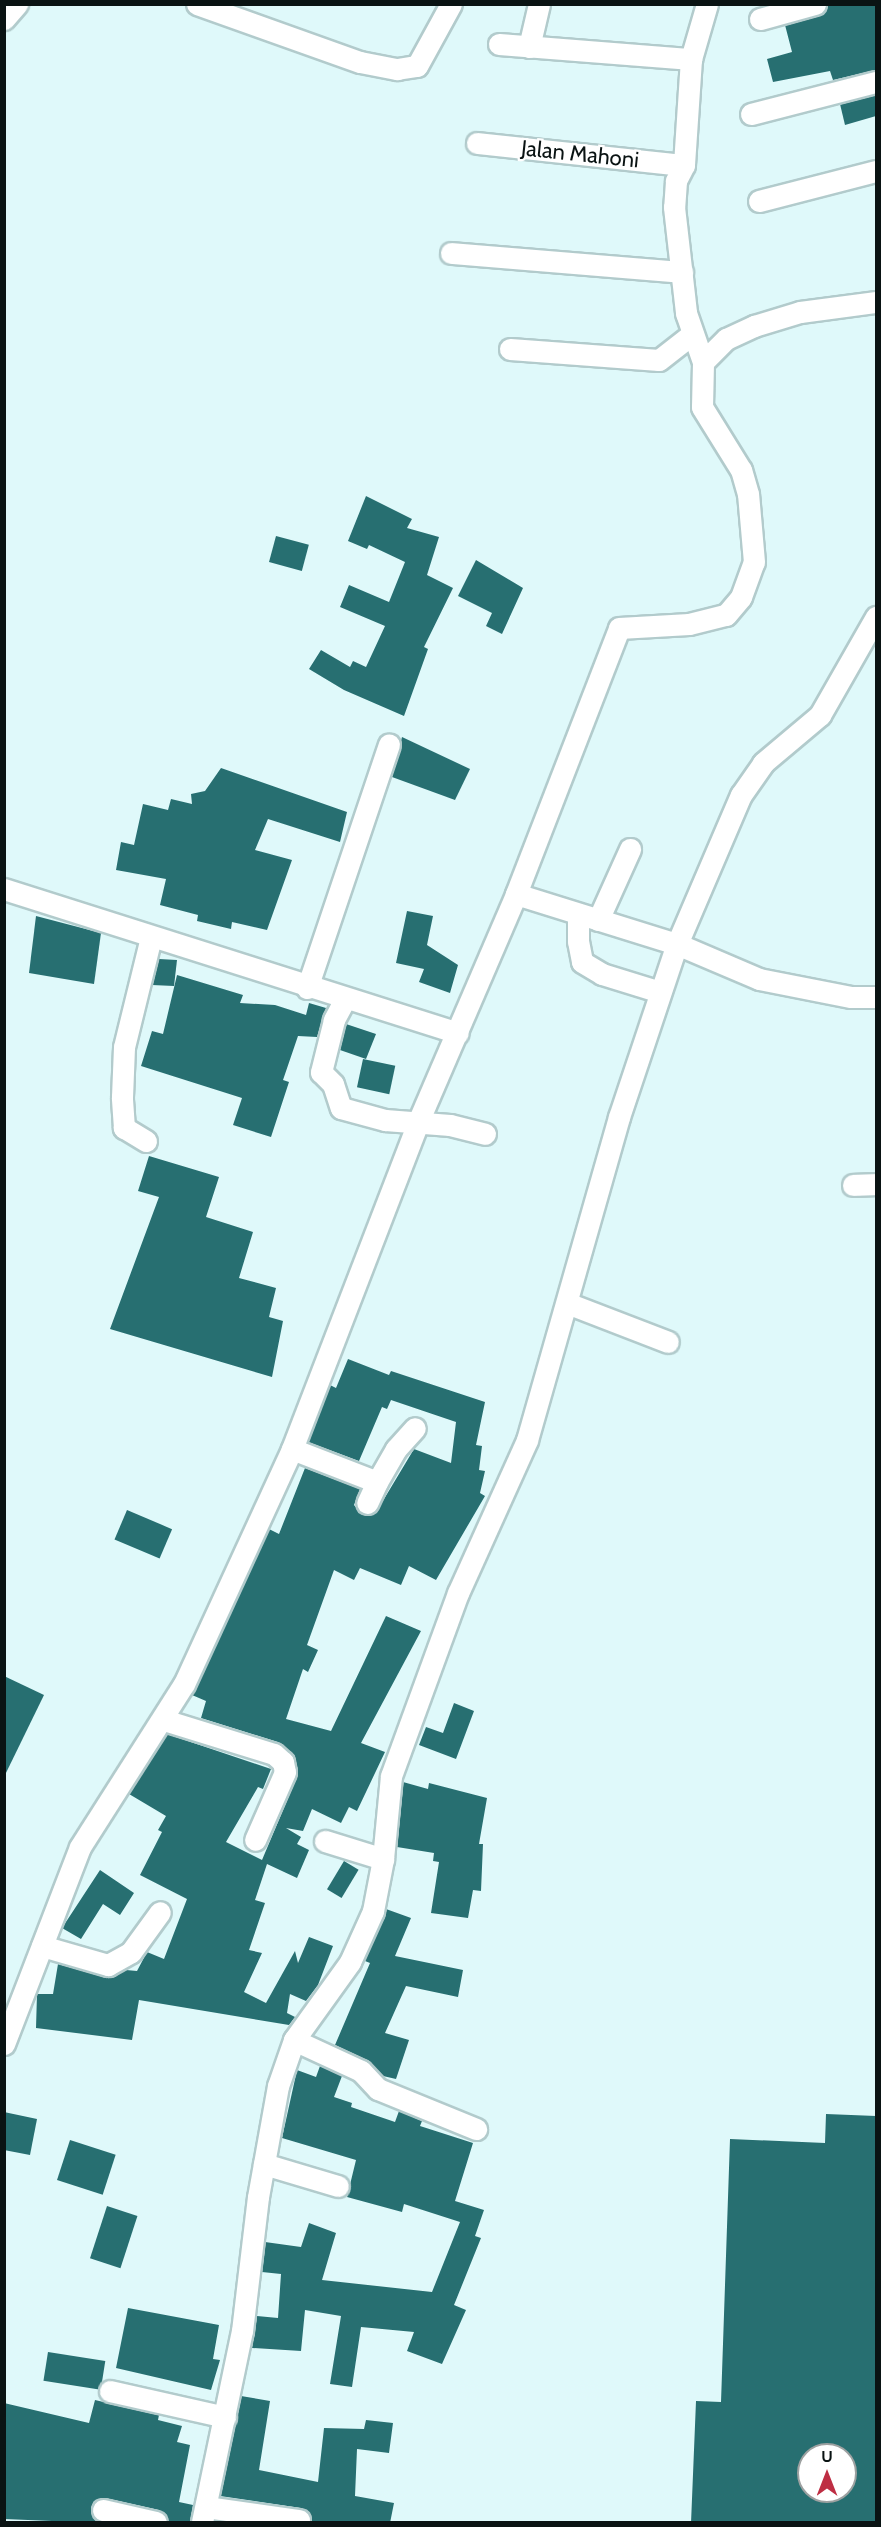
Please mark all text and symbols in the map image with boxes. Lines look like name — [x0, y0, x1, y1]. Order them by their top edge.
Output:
street label: Jalan Mahoni — [520, 135, 640, 173]
north arrow — [797, 2443, 857, 2503]
text: U — [821, 2447, 833, 2466]

